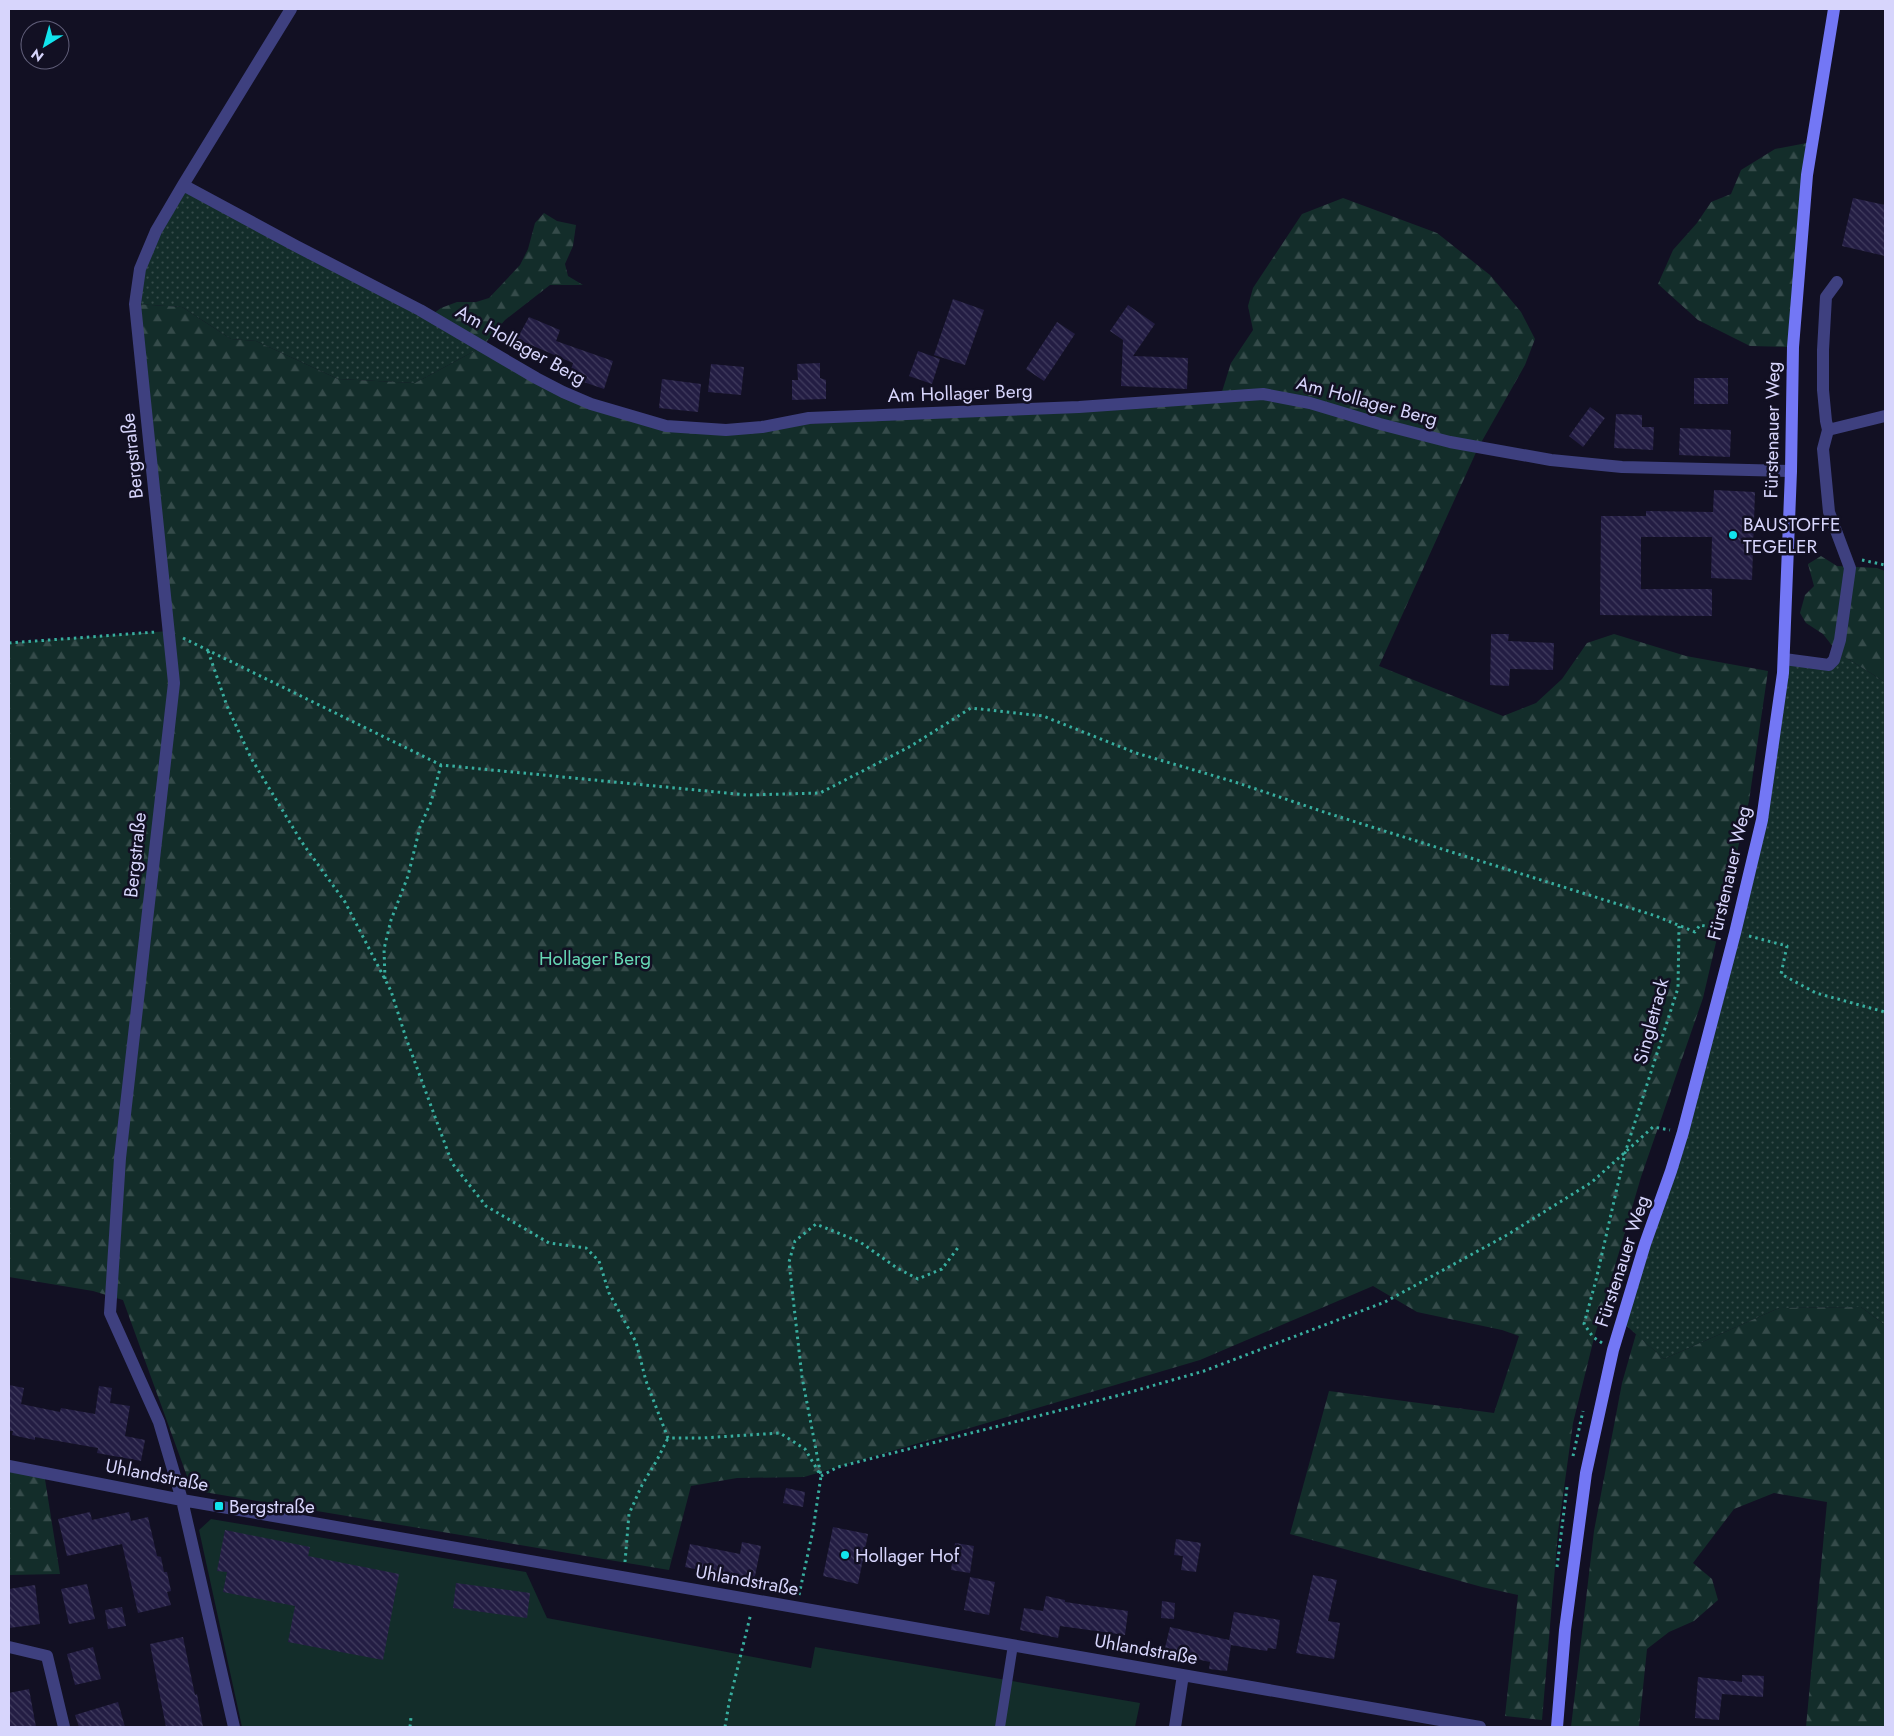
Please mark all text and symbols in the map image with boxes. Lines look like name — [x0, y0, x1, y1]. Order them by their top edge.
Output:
north arrow — [20, 20, 70, 70]
text: N — [27, 44, 48, 67]
street label: Am Hollager Berg — [451, 298, 591, 392]
street label: Fürstenauer Weg — [1757, 361, 1787, 499]
street label: Am Hollager Berg — [1293, 369, 1441, 433]
street label: Am Hollager Berg — [887, 377, 1033, 409]
street label: Bergstraße — [114, 412, 150, 500]
place label: BAUSTOFFE TEGELER — [1743, 511, 1841, 560]
marker: BAUSTOFFE TEGELER — [1727, 529, 1739, 541]
street label: Fürstenauer Weg — [1700, 803, 1758, 943]
street label: Bergstraße — [117, 811, 153, 899]
park label: Hollager Berg — [539, 945, 651, 972]
street label: Singletrack — [1627, 974, 1676, 1067]
street label: Fürstenauer Weg — [1588, 1192, 1656, 1330]
street label: Uhlandstraße — [103, 1452, 211, 1498]
place label: Bergstraße — [229, 1493, 315, 1520]
marker: Bergstraße — [213, 1500, 225, 1512]
place label: Hollager Hof — [855, 1542, 960, 1569]
marker: Hollager Hof — [839, 1549, 851, 1561]
street label: Uhlandstraße — [693, 1558, 801, 1602]
street label: Uhlandstraße — [1092, 1627, 1200, 1671]

